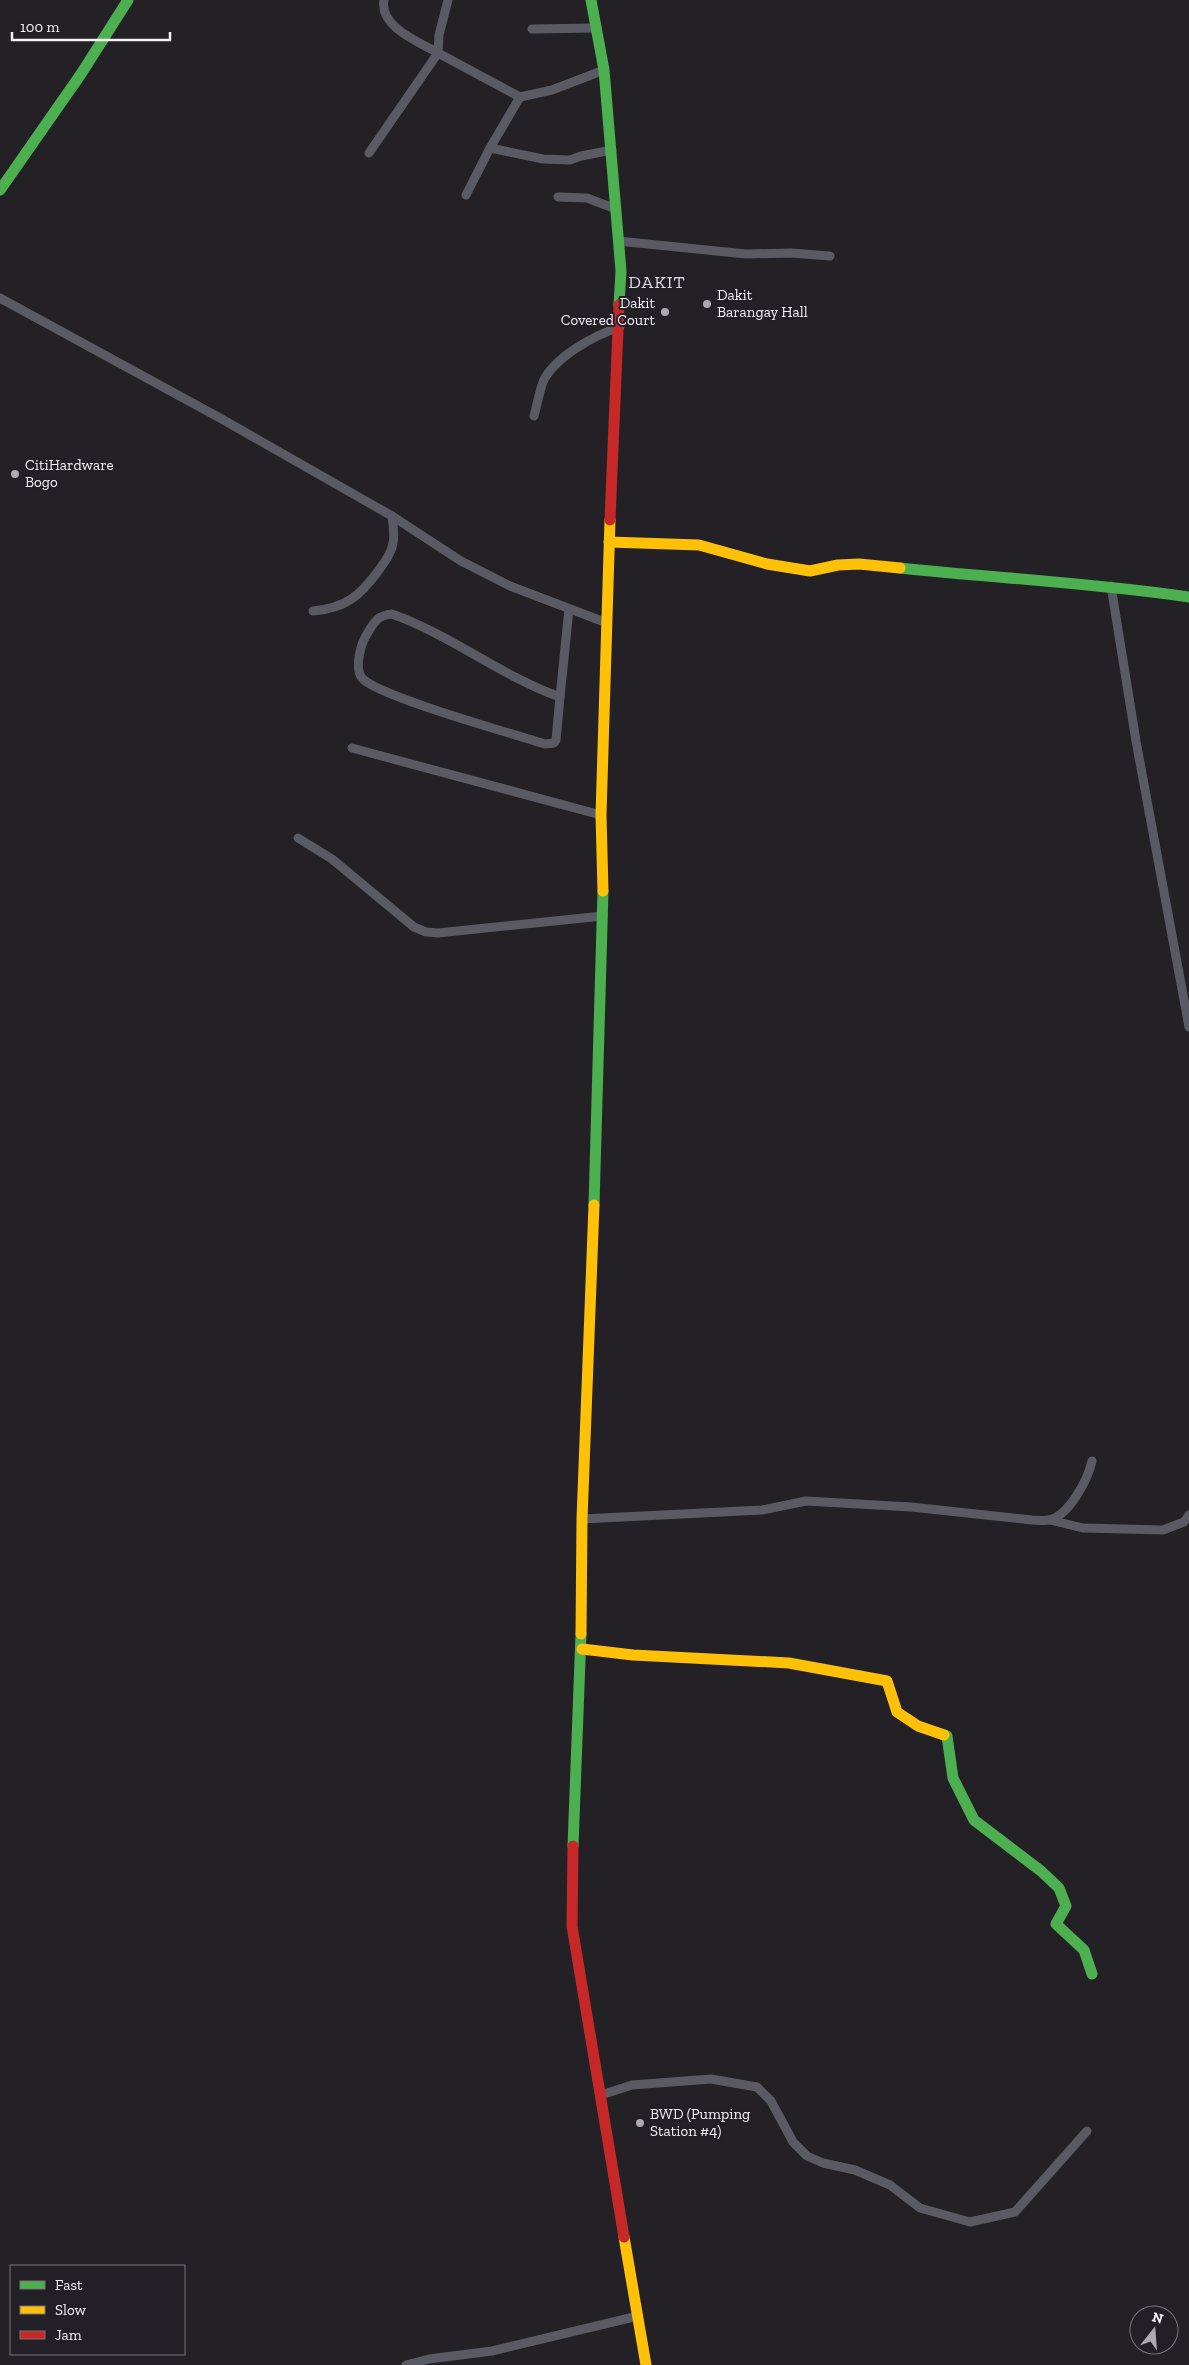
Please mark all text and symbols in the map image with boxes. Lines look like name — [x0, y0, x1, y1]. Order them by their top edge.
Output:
scale bar — [12, 10, 170, 42]
text: 100 m — [20, 18, 59, 36]
district label: DAKIT — [628, 271, 686, 293]
place label: Dakit Barangay Hall — [717, 286, 808, 321]
place label: Dakit Covered Court — [561, 294, 655, 329]
marker: Dakit Barangay Hall — [701, 298, 713, 310]
marker: Dakit Covered Court — [659, 306, 671, 318]
place label: CitiHardware Bogo — [25, 456, 114, 491]
marker: CitiHardware Bogo — [9, 468, 21, 480]
place label: BWD (Pumping Station #4) — [650, 2105, 750, 2140]
marker: BWD (Pumping Station #4) — [634, 2117, 646, 2129]
legend — [10, 2265, 185, 2355]
text: Fast — [55, 2276, 83, 2294]
text: Slow — [55, 2301, 87, 2319]
north arrow — [1129, 2305, 1179, 2355]
text: N — [1150, 2308, 1166, 2328]
text: Jam — [55, 2326, 82, 2344]

